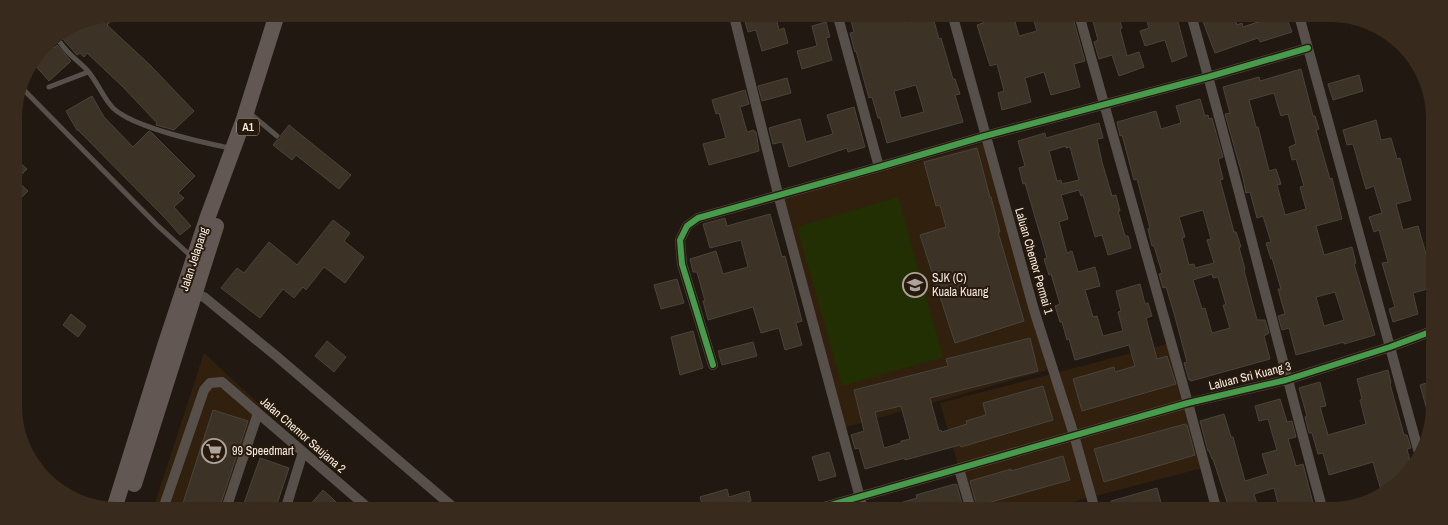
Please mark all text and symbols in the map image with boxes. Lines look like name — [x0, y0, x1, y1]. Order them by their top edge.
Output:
road number: A1 — [237, 118, 259, 136]
street label: Laluan Chemor Permai 1 — [1011, 206, 1057, 317]
street label: Jalan Jelapang — [176, 225, 212, 293]
place label: SJK (C) Kuala Kuang — [932, 270, 989, 300]
school or university icon: SJK (C) Kuala Kuang — [902, 272, 928, 298]
street label: Laluan Sri Kuang 3 — [1207, 358, 1293, 394]
street label: Jalan Chemor Saujana 2 — [257, 393, 349, 477]
supermarket icon: 99 Speedmart — [201, 438, 227, 464]
place label: 99 Speedmart — [232, 443, 294, 459]

